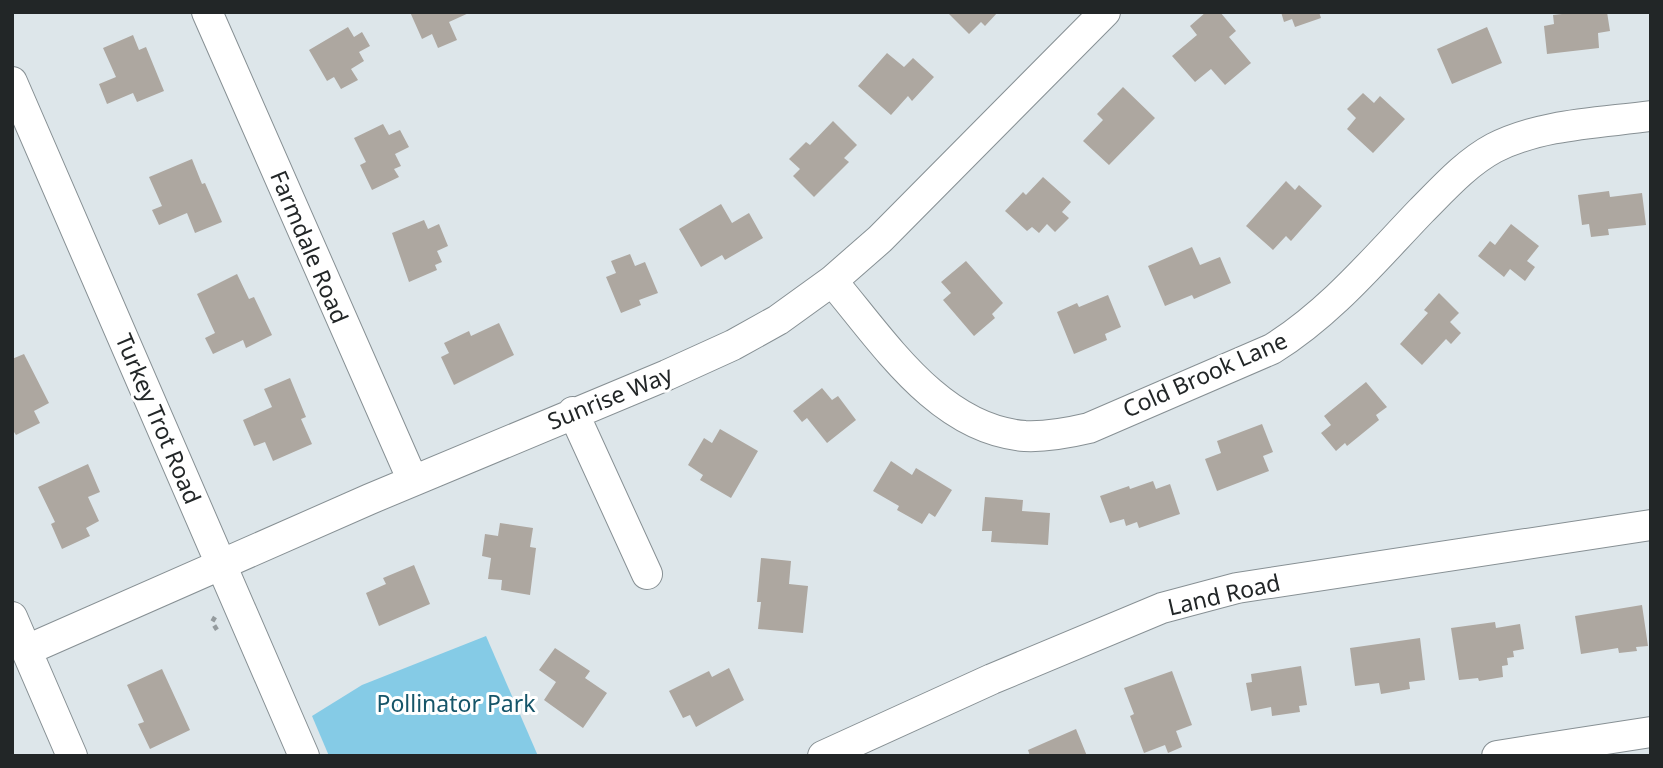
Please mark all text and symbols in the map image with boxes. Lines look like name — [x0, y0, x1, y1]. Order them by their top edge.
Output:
street label: Farmdale Road — [263, 165, 357, 328]
street label: Cold Brook Lane — [1117, 324, 1292, 425]
street label: Turkey Trot Road — [109, 329, 209, 509]
street label: Sunrise Way — [542, 357, 677, 437]
street label: Land Road — [1164, 566, 1283, 623]
park label: Pollinator Park — [376, 687, 536, 719]

